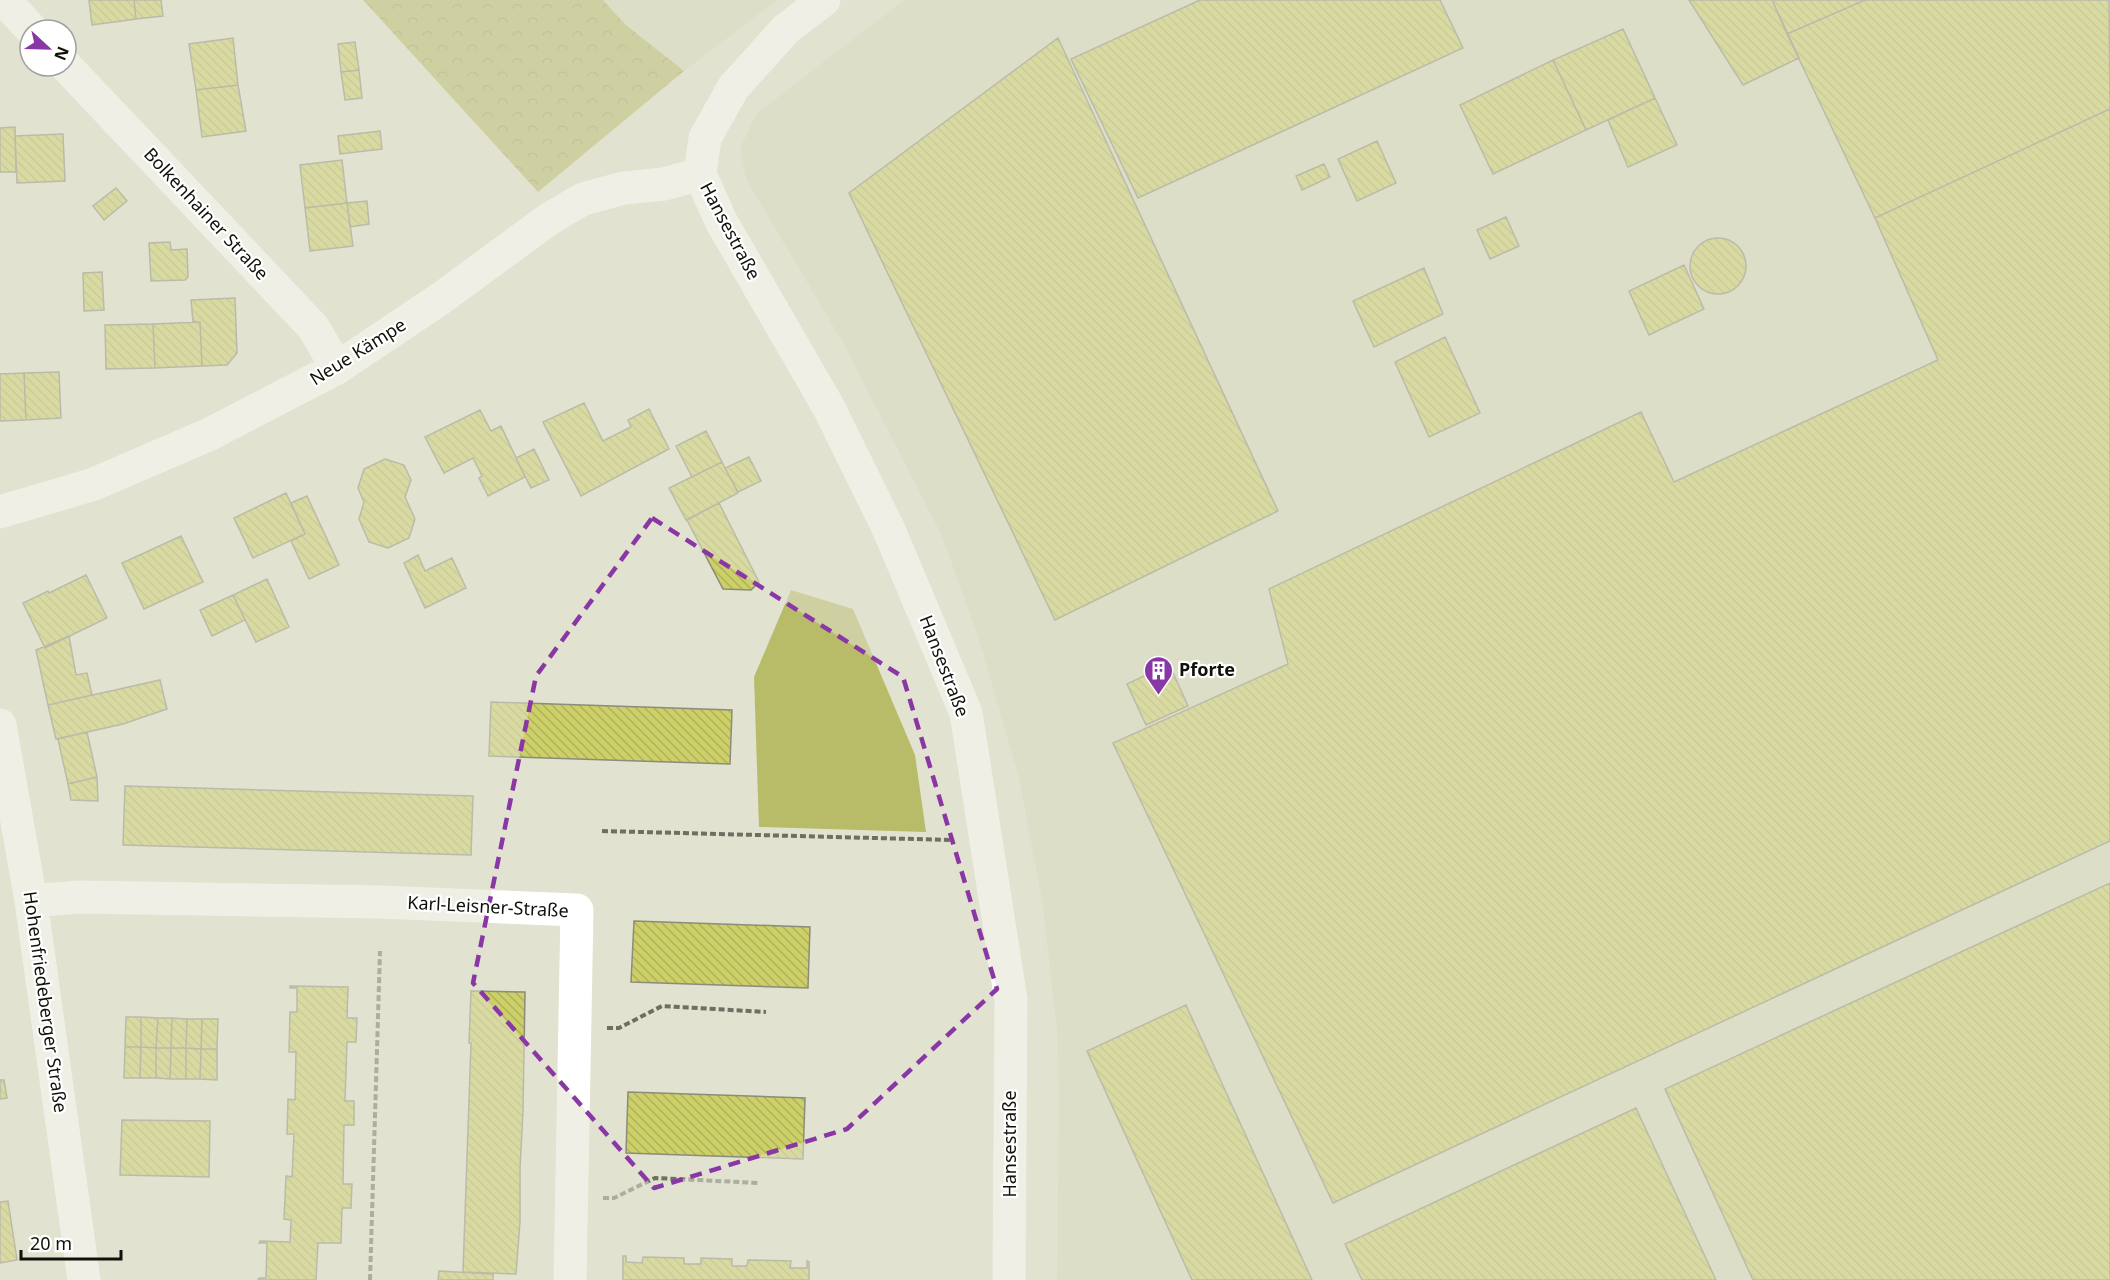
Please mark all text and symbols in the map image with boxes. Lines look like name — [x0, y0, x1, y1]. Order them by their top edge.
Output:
north arrow — [18, 18, 78, 78]
text: N — [49, 43, 75, 64]
street label: Bolkenhainer Straße — [139, 142, 274, 285]
street label: Hansestraße — [695, 178, 767, 283]
street label: Neue Kämpe — [305, 312, 410, 390]
street label: Hansestraße — [915, 611, 975, 720]
building icon: Pforte — [1142, 654, 1174, 696]
place label: Pforte — [1179, 657, 1235, 681]
street label: Hohenfriedeberger Straße — [19, 890, 73, 1114]
street label: Karl-Leisner-Straße — [407, 890, 569, 922]
street label: Hansestraße — [997, 1090, 1021, 1198]
scale bar — [21, 1223, 122, 1261]
text: 20 m — [30, 1231, 72, 1255]

